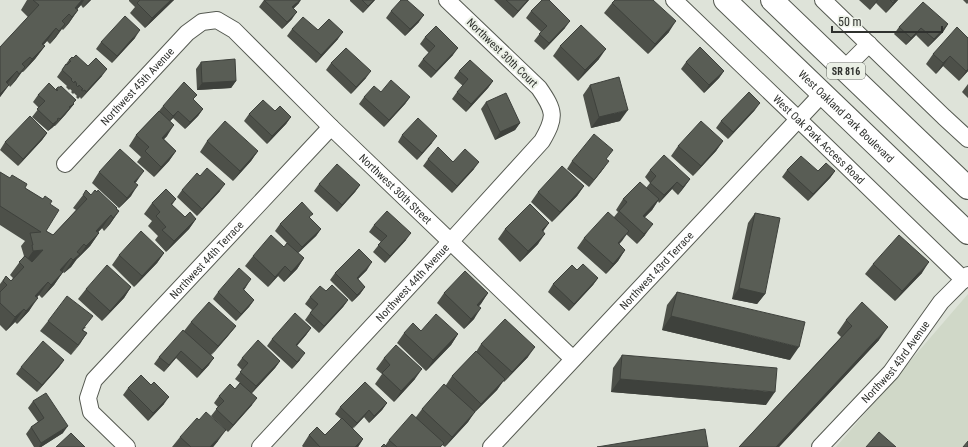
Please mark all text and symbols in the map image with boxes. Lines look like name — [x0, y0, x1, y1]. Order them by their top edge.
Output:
scale bar — [832, 8, 942, 34]
text: 50 m — [838, 15, 862, 29]
street label: Northwest 30th Court — [464, 16, 540, 90]
street label: Northwest 45th Avenue — [98, 45, 177, 128]
road number: SR 816 — [827, 63, 865, 79]
street label: West Oakland Park Boulevard — [796, 67, 897, 165]
street label: West Oak Park Access Road — [770, 92, 867, 186]
street label: Northwest 30th Street — [357, 151, 434, 227]
street label: Northwest 44th Terrace — [167, 218, 246, 302]
street label: Northwest 43rd Terrace — [617, 229, 696, 312]
street label: Northwest 44th Avenue — [373, 241, 452, 324]
street label: Northwest 43rd Avenue — [859, 318, 932, 406]

